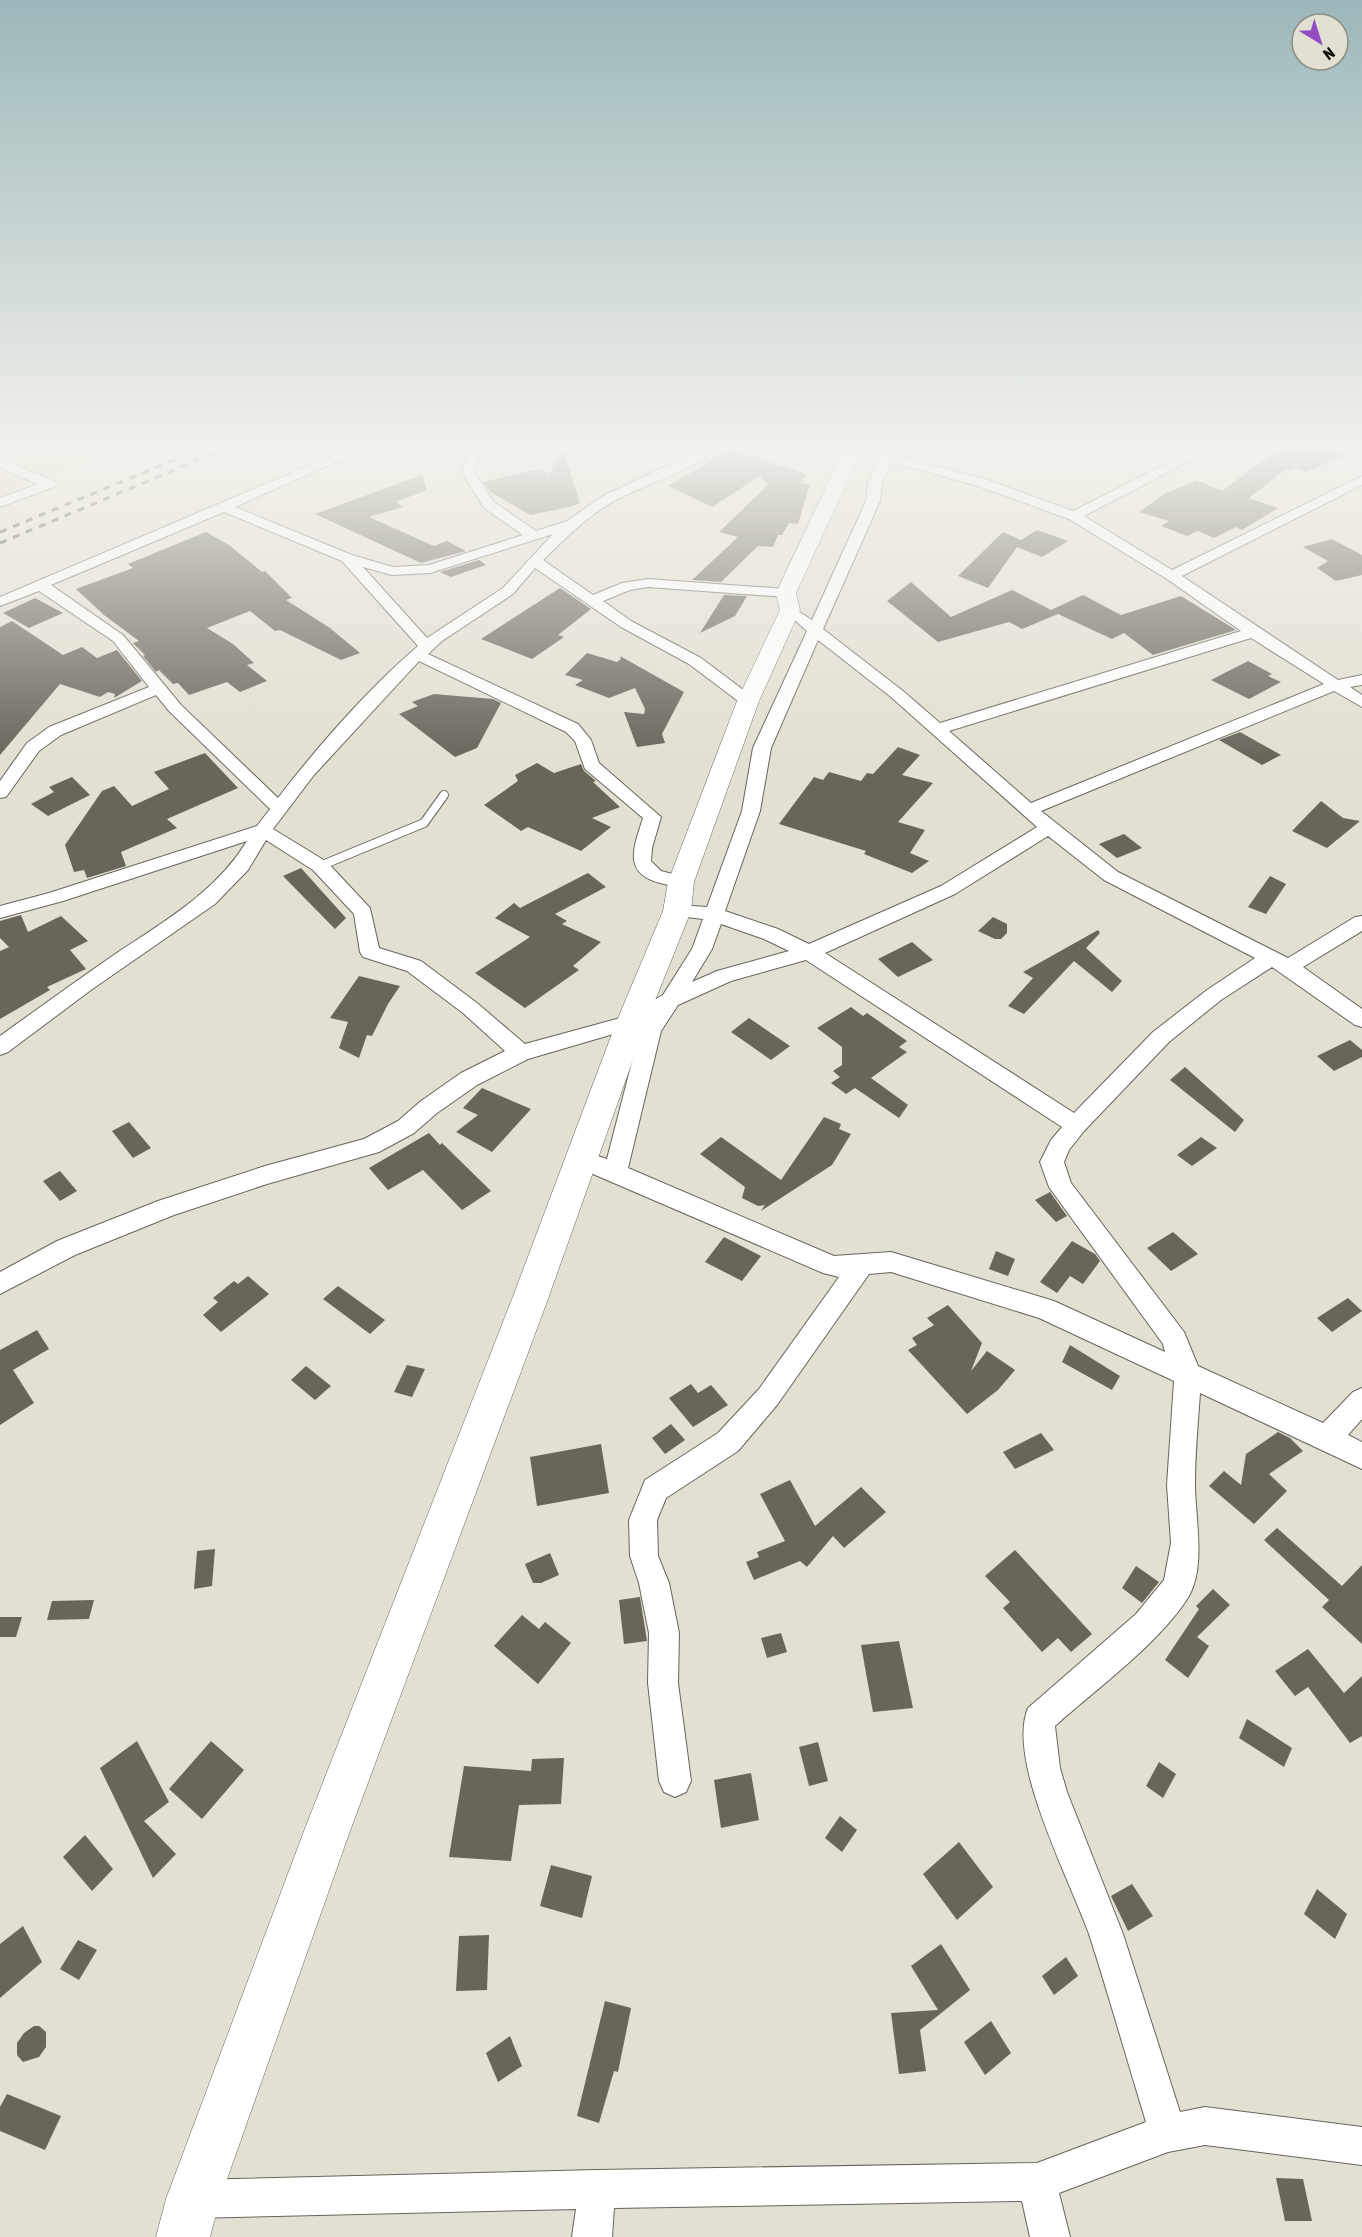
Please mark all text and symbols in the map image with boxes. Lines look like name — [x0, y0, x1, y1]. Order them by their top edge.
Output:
north arrow — [1290, 12, 1350, 72]
text: N — [1320, 44, 1339, 64]

